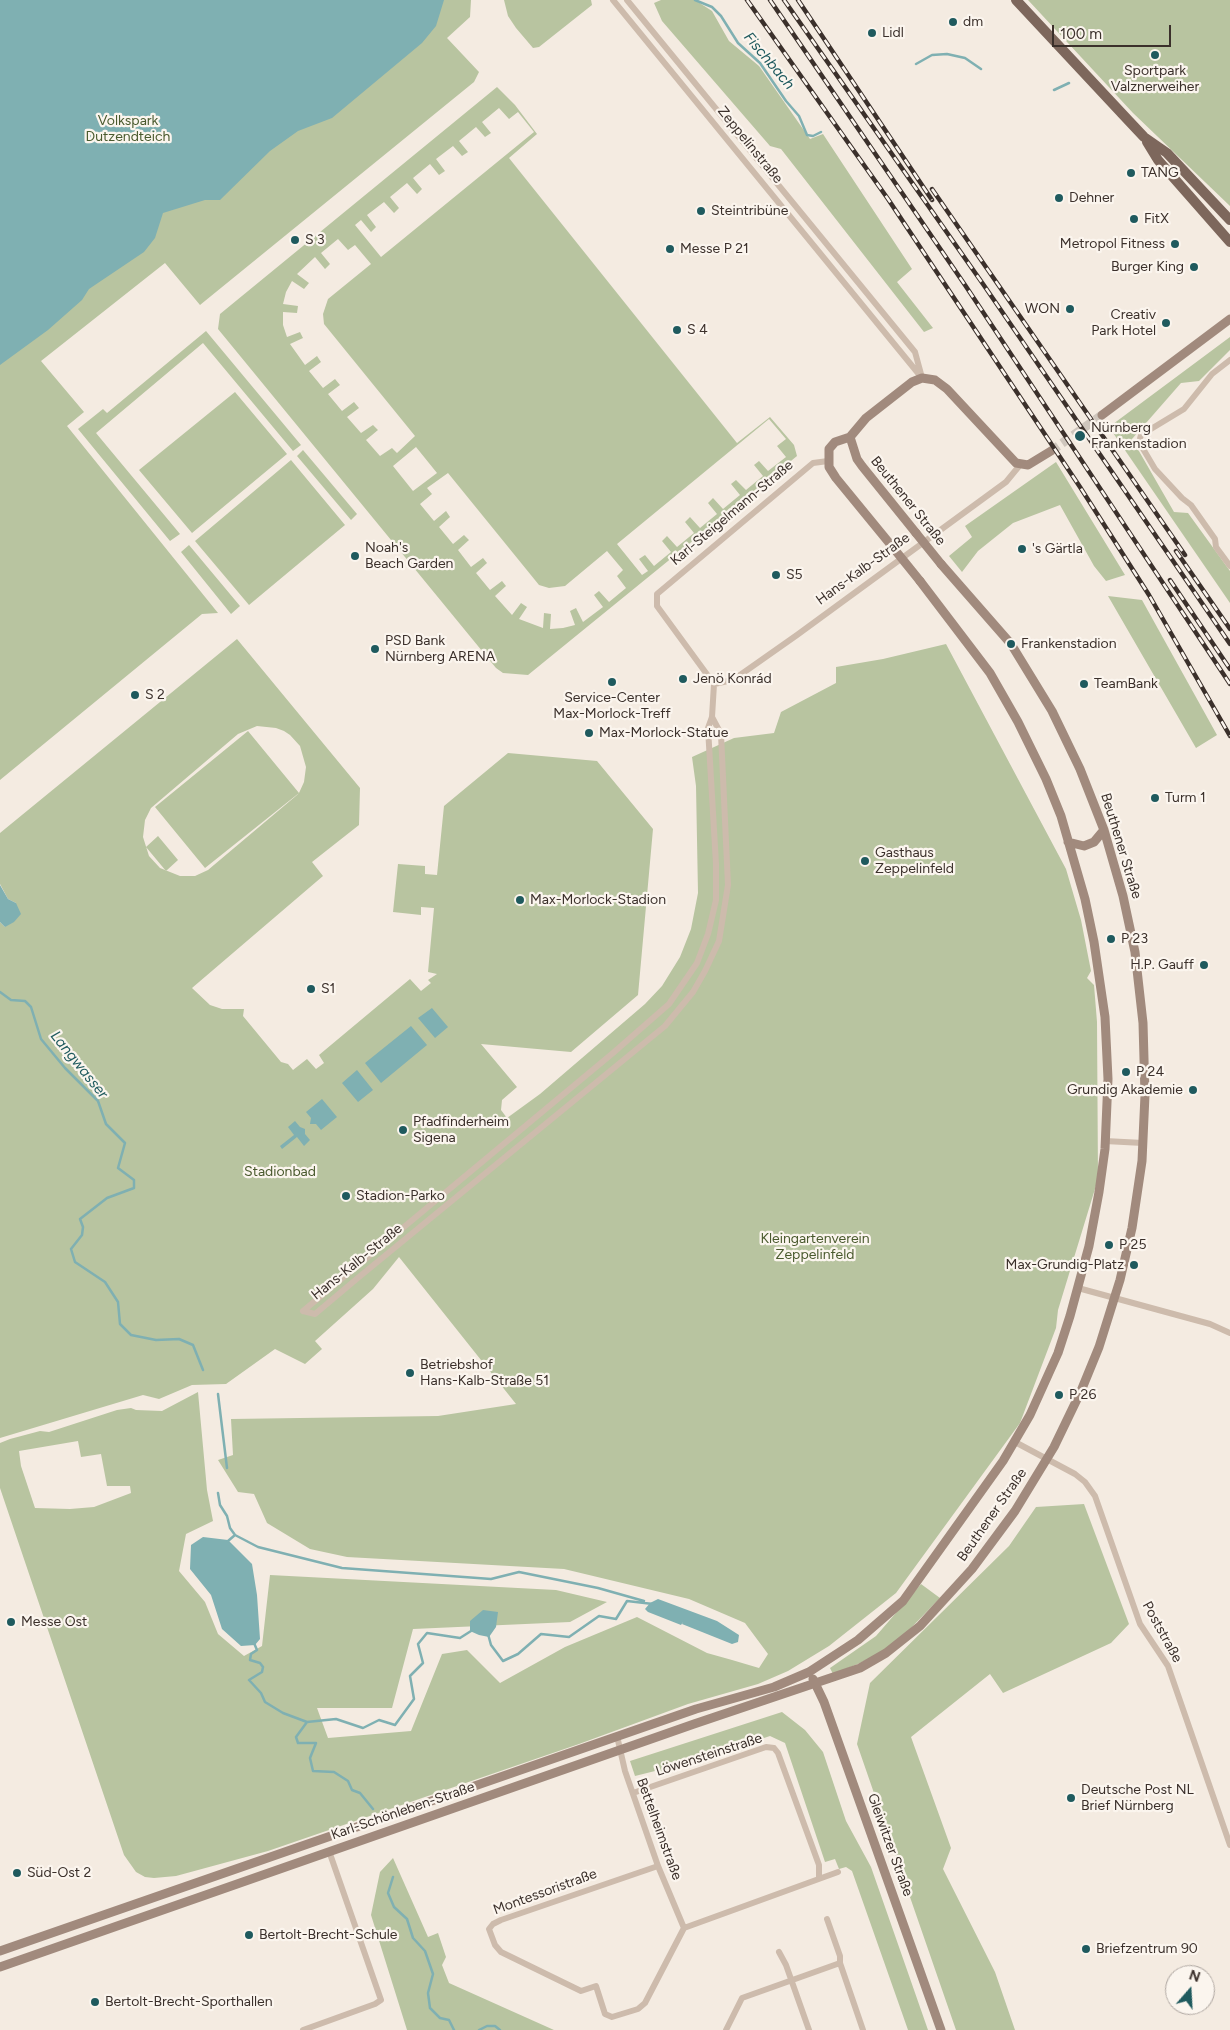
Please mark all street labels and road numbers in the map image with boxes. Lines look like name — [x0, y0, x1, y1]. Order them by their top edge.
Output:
street label: Zeppelinstraße — [714, 103, 786, 187]
street label: Beuthener Straße — [867, 453, 949, 549]
street label: Karl-Steigelmann-Straße — [667, 457, 797, 569]
street label: Hans-Kalb-Straße — [813, 529, 913, 609]
street label: Beuthener Straße — [1097, 791, 1145, 901]
street label: Hans-Kalb-Straße — [308, 1220, 406, 1304]
street label: Beuthener Straße — [954, 1465, 1030, 1565]
street label: Poststraße — [1138, 1599, 1186, 1665]
street label: Löwensteinstraße — [654, 1730, 764, 1780]
street label: Bettelheimstraße — [633, 1776, 685, 1882]
street label: Karl-Schönleben-Straße — [329, 1779, 477, 1843]
street label: Gleiwitzer Straße — [864, 1791, 916, 1899]
street label: Montessoristraße — [491, 1865, 599, 1919]

